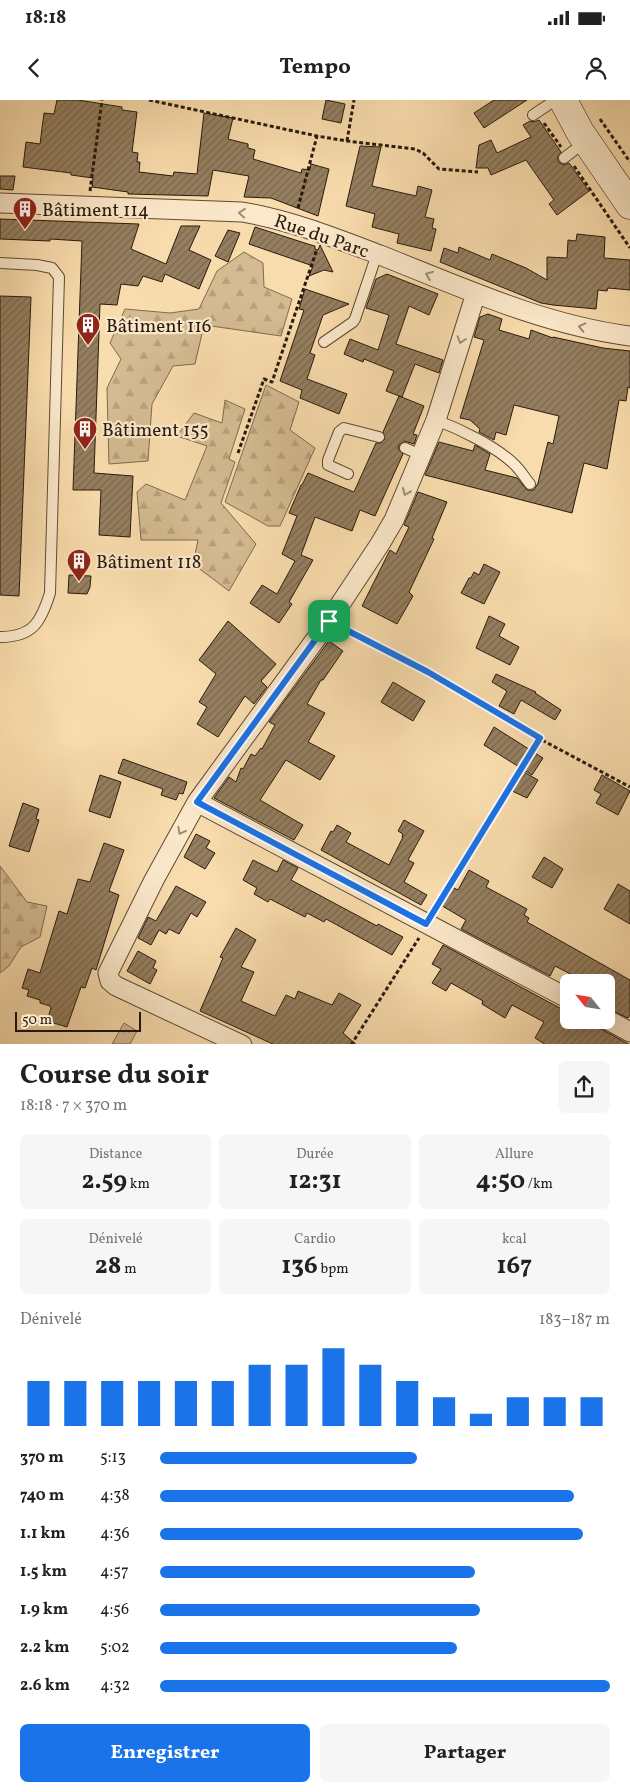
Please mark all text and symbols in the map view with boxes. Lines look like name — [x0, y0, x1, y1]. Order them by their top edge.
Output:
text: 18:18 — [25, 5, 66, 31]
text: Tempo — [279, 52, 351, 83]
icon: back — [20, 54, 48, 82]
icon: person — [582, 54, 610, 82]
building icon: Bâtiment 114 — [12, 196, 38, 230]
place label: Bâtiment 114 — [42, 198, 149, 224]
one-way arrow — [237, 208, 245, 219]
street label: Rue du Parc — [270, 209, 372, 265]
one-way arrow — [425, 270, 433, 280]
building icon: Bâtiment 116 — [75, 312, 101, 346]
place label: Bâtiment 116 — [106, 314, 211, 340]
one-way arrow — [578, 323, 587, 333]
one-way arrow — [457, 335, 467, 343]
building icon: Bâtiment 155 — [72, 416, 98, 450]
place label: Bâtiment 155 — [102, 418, 209, 444]
one-way arrow — [401, 487, 412, 496]
building icon: Bâtiment 118 — [66, 548, 92, 582]
place label: Bâtiment 118 — [96, 550, 201, 576]
pin — [308, 600, 350, 642]
icon: arrive — [315, 607, 343, 635]
one-way arrow — [177, 826, 187, 835]
north arrow — [560, 974, 615, 1029]
map controls — [560, 974, 615, 1029]
scale bar — [15, 1009, 141, 1033]
text: 50 m — [22, 1011, 52, 1030]
text: Course du soir — [20, 1056, 209, 1095]
button: share — [558, 1061, 610, 1113]
text: 18:18 · 7 × 370 m — [20, 1095, 127, 1117]
text: Distance — [89, 1145, 142, 1164]
text: Durée — [296, 1145, 334, 1164]
text: Allure — [495, 1145, 534, 1164]
text: 2.59 — [82, 1164, 127, 1199]
text: 12:31 — [289, 1164, 341, 1199]
text: 4:50 — [476, 1164, 525, 1199]
text: km — [127, 1175, 150, 1194]
text: /km — [525, 1175, 553, 1194]
text: Dénivelé — [89, 1230, 143, 1249]
text: Cardio — [294, 1230, 336, 1249]
text: kcal — [502, 1230, 527, 1249]
text: 28 — [95, 1249, 121, 1284]
text: 136 — [281, 1249, 318, 1284]
text: 167 — [496, 1249, 532, 1284]
text: m — [121, 1260, 137, 1279]
text: bpm — [318, 1260, 349, 1279]
text: Dénivelé — [20, 1309, 82, 1331]
text: 183–187 m — [539, 1309, 610, 1331]
text: 370 m — [20, 1447, 64, 1469]
text: 5:13 — [100, 1447, 126, 1469]
text: 740 m — [20, 1485, 64, 1507]
text: 4:38 — [100, 1485, 130, 1507]
text: 1.1 km — [20, 1523, 66, 1545]
text: 4:36 — [100, 1523, 130, 1545]
text: 1.5 km — [20, 1561, 67, 1583]
text: 4:57 — [100, 1561, 129, 1583]
text: 1.9 km — [20, 1599, 68, 1621]
text: 4:56 — [100, 1599, 129, 1621]
text: 2.2 km — [20, 1637, 70, 1659]
text: 5:02 — [100, 1637, 130, 1659]
text: 2.6 km — [20, 1675, 70, 1697]
text: 4:32 — [100, 1675, 130, 1697]
button: Enregistrer — [20, 1724, 310, 1782]
button: Partager — [320, 1724, 610, 1782]

